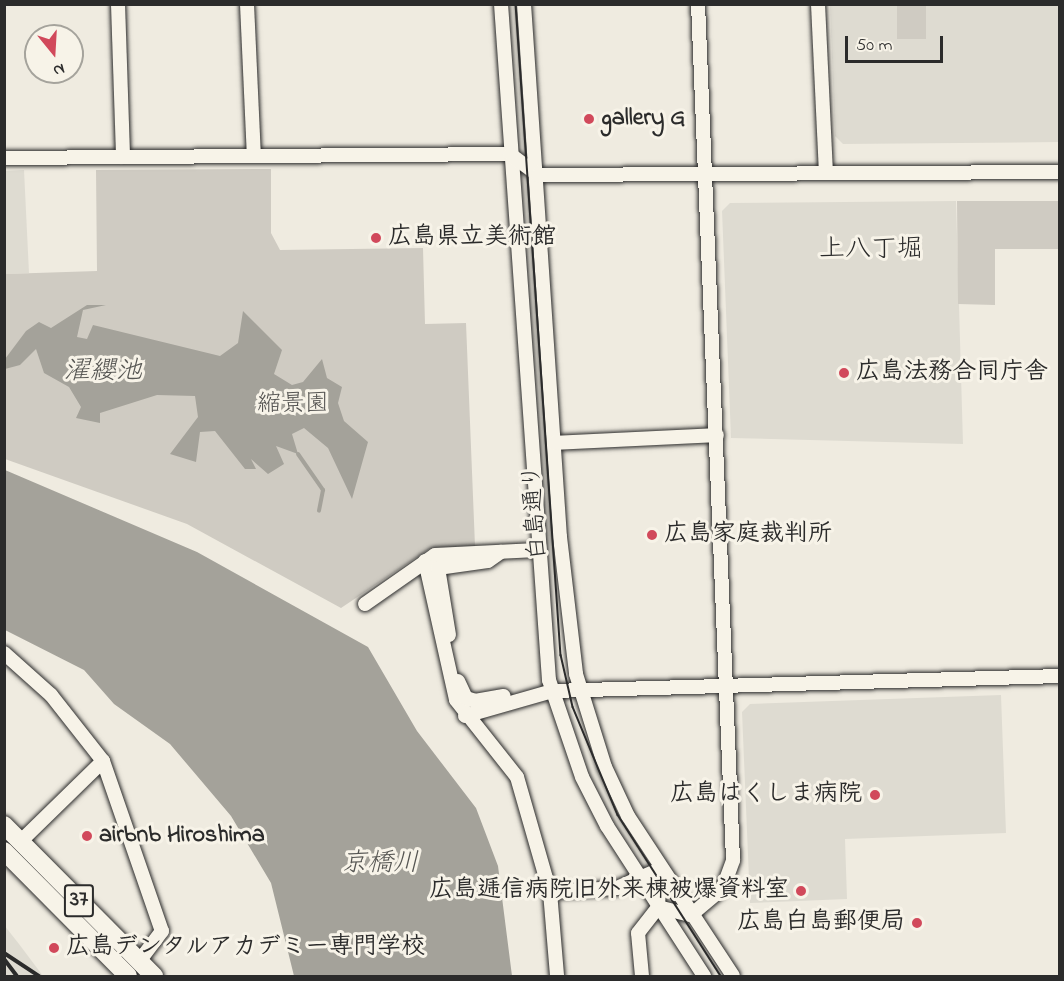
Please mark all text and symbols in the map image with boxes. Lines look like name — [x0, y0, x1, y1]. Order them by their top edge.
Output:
north arrow — [24, 24, 84, 84]
scale bar — [848, 24, 946, 62]
text: 50 m — [856, 33, 893, 59]
text: N — [50, 56, 68, 82]
place label: gallery G — [601, 105, 685, 133]
marker: gallery G — [582, 112, 596, 126]
place label: 広島県立美術館 — [388, 224, 556, 252]
marker: 広島県立美術館 — [369, 231, 383, 245]
district label: 上八丁堀 — [819, 235, 923, 267]
water label: 濯纓池 — [64, 357, 142, 389]
place label: 広島法務合同庁舎 — [856, 359, 1048, 387]
marker: 広島法務合同庁舎 — [837, 366, 851, 380]
park label: 縮景園 — [257, 391, 329, 419]
street label: 白島通り — [518, 463, 554, 561]
place label: 広島家庭裁判所 — [664, 521, 832, 549]
marker: 広島家庭裁判所 — [645, 528, 659, 542]
place label: 広島はくしま病院 — [670, 781, 862, 809]
marker: 広島はくしま病院 — [866, 786, 884, 804]
place label: airbnb Hiroshima — [99, 822, 265, 850]
marker: airbnb Hiroshima — [80, 829, 94, 843]
water label: 京橋川 — [341, 849, 419, 881]
place label: 広島逓信病院旧外来棟被爆資料室 — [429, 877, 789, 905]
road number: 37 — [62, 882, 96, 920]
marker: 広島逓信病院旧外来棟被爆資料室 — [794, 884, 808, 898]
place label: 広島白島郵便局 — [737, 909, 905, 937]
marker: 広島白島郵便局 — [910, 916, 924, 930]
place label: 広島デンタルアカデミー専門学校 — [66, 934, 426, 962]
marker: 広島デンタルアカデミー専門学校 — [47, 941, 61, 955]

